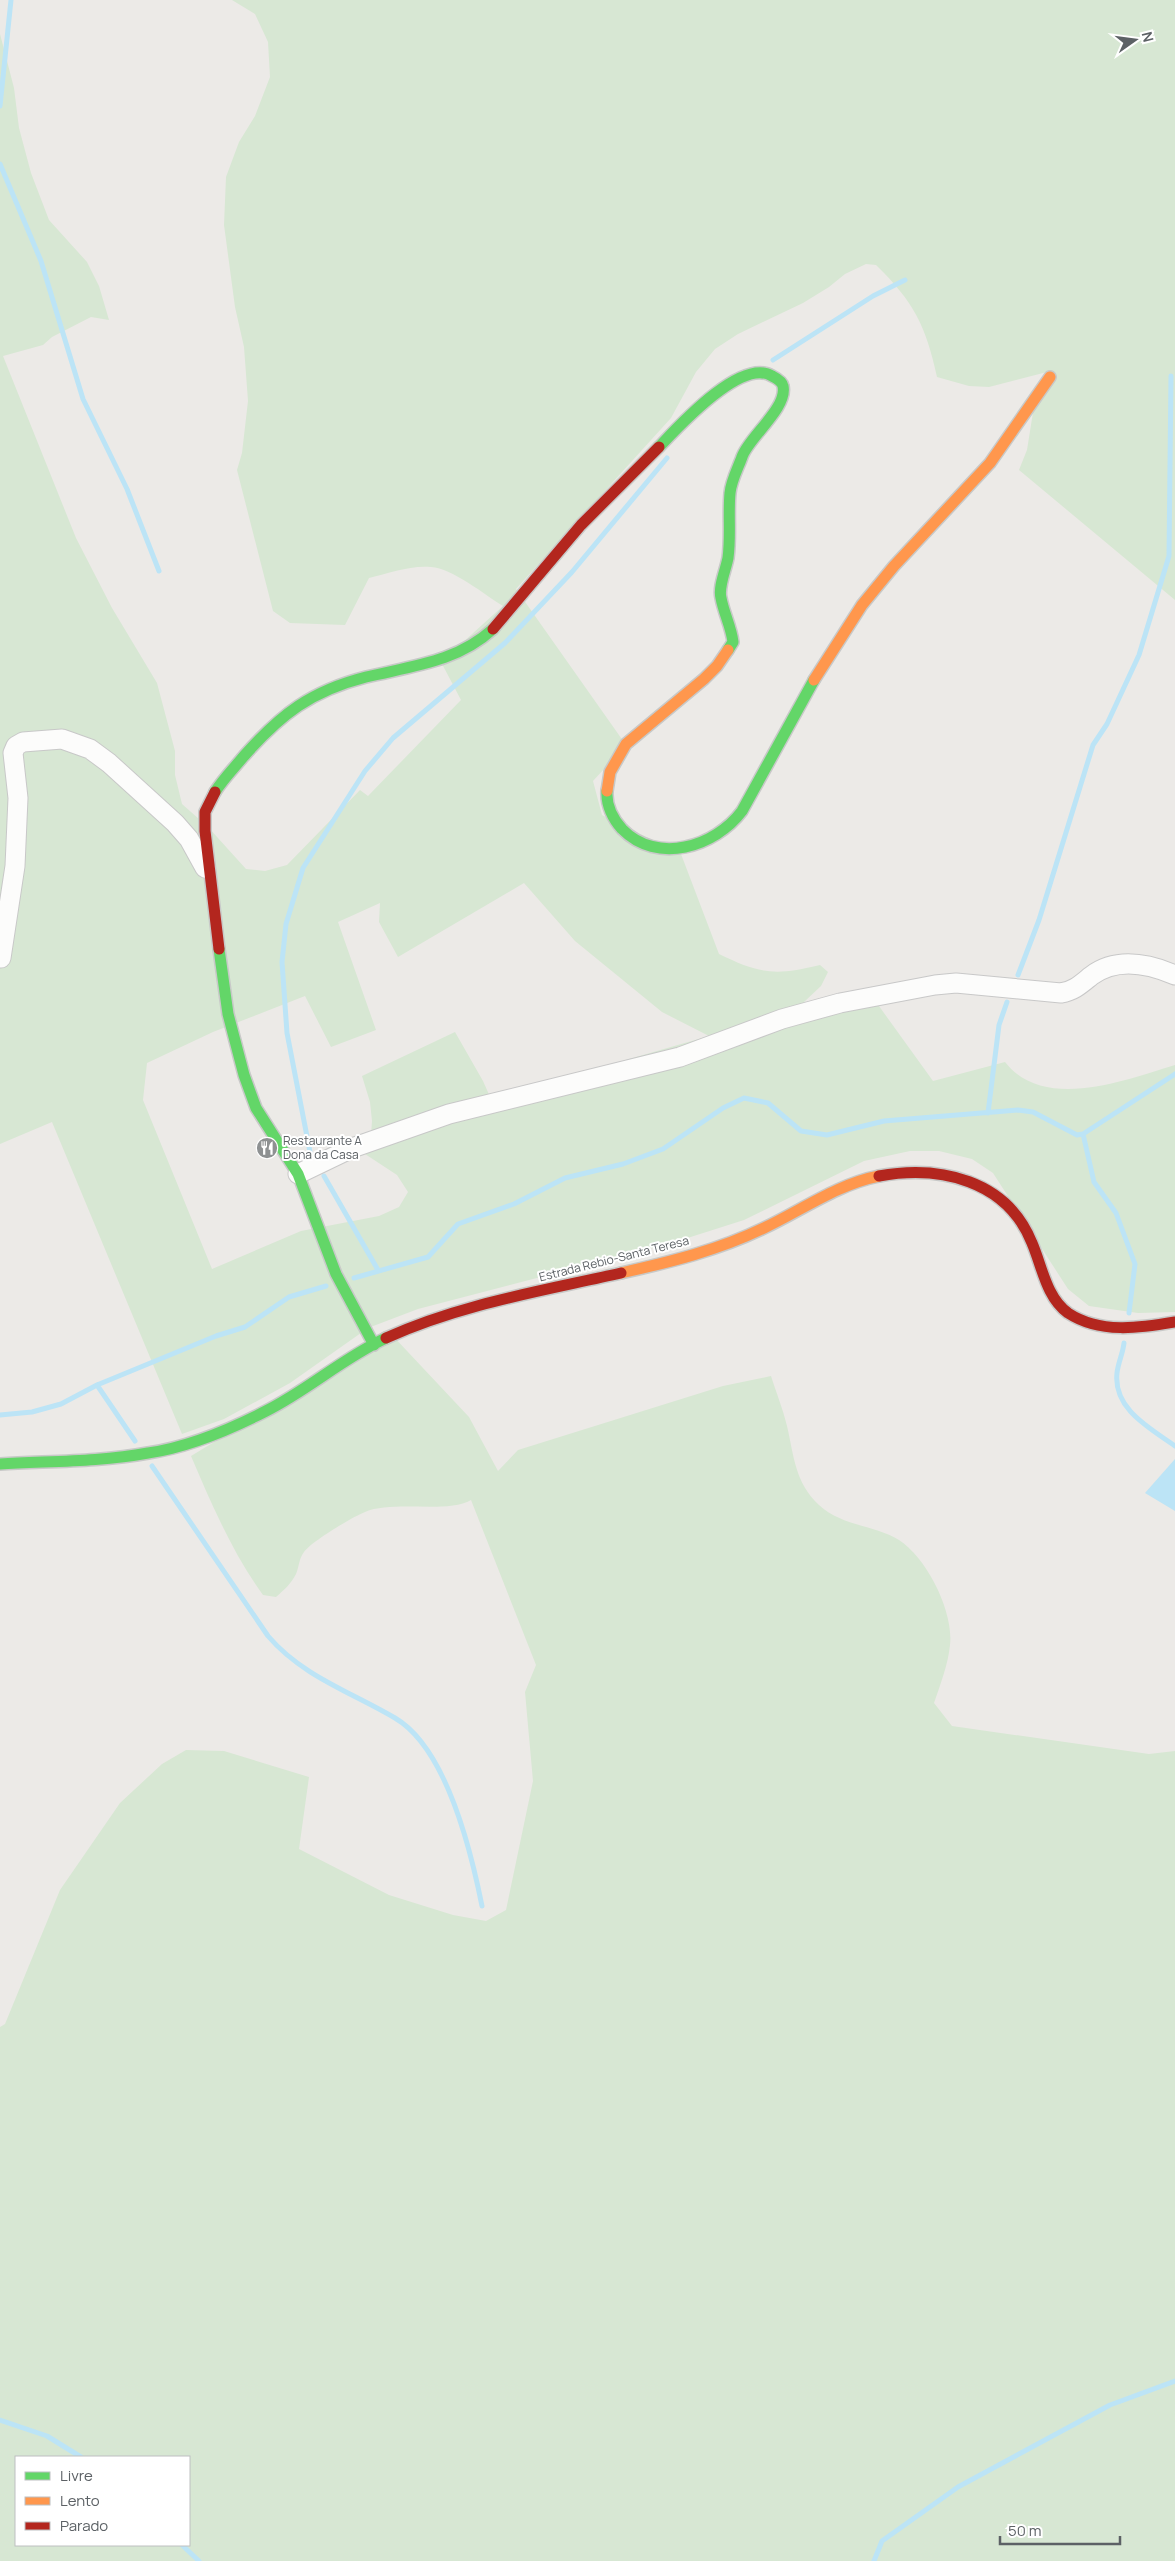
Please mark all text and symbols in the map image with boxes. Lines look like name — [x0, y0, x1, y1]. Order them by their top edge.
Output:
north arrow — [1110, 15, 1160, 65]
text: N — [1138, 30, 1159, 44]
place label: Restaurante A Dona da Casa — [283, 1132, 362, 1163]
restaurant icon: Restaurante A Dona da Casa — [255, 1136, 279, 1160]
street label: Estrada Rebio-Santa Teresa — [537, 1232, 691, 1285]
legend — [15, 2456, 190, 2546]
text: Livre — [60, 2465, 93, 2486]
text: Lento — [60, 2490, 100, 2511]
scale bar — [1000, 2514, 1120, 2546]
text: Parado — [60, 2515, 108, 2536]
text: 50 m — [1008, 2520, 1042, 2541]

